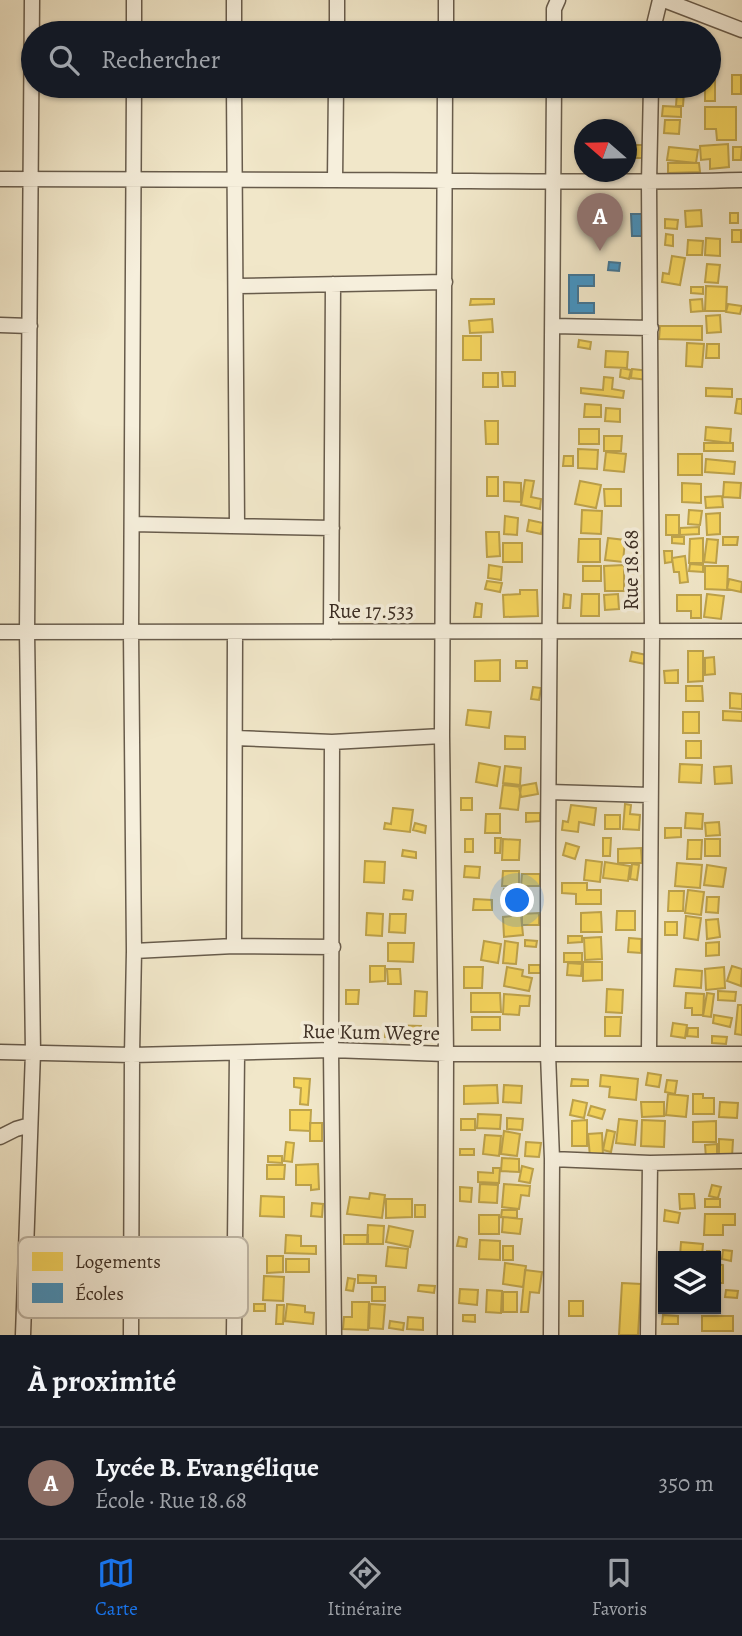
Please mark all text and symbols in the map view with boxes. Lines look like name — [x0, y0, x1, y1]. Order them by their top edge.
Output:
search box — [21, 21, 721, 98]
icon: search — [45, 41, 83, 79]
text: Rechercher — [101, 42, 221, 77]
north arrow — [574, 119, 637, 182]
pin: A — [577, 193, 623, 251]
street label: Rue 18.68 — [617, 530, 645, 610]
street label: Rue 17.533 — [328, 597, 414, 625]
your location — [500, 883, 534, 917]
street label: Rue Kum Wegre — [302, 1017, 440, 1047]
legend — [18, 1237, 248, 1318]
text: Logements — [75, 1249, 161, 1275]
map controls — [658, 1251, 721, 1314]
button: layers — [658, 1251, 721, 1314]
text: Écoles — [75, 1281, 124, 1307]
text: À proximité — [28, 1361, 176, 1401]
text: Lycée B. Evangélique — [95, 1450, 319, 1485]
text: A — [44, 1468, 58, 1499]
text: 350 m — [659, 1468, 714, 1499]
text: École · Rue 18.68 — [95, 1485, 247, 1516]
tab: Carte — [95, 1554, 138, 1622]
tab: Itinéraire — [328, 1554, 402, 1622]
tab: Favoris — [592, 1554, 647, 1622]

